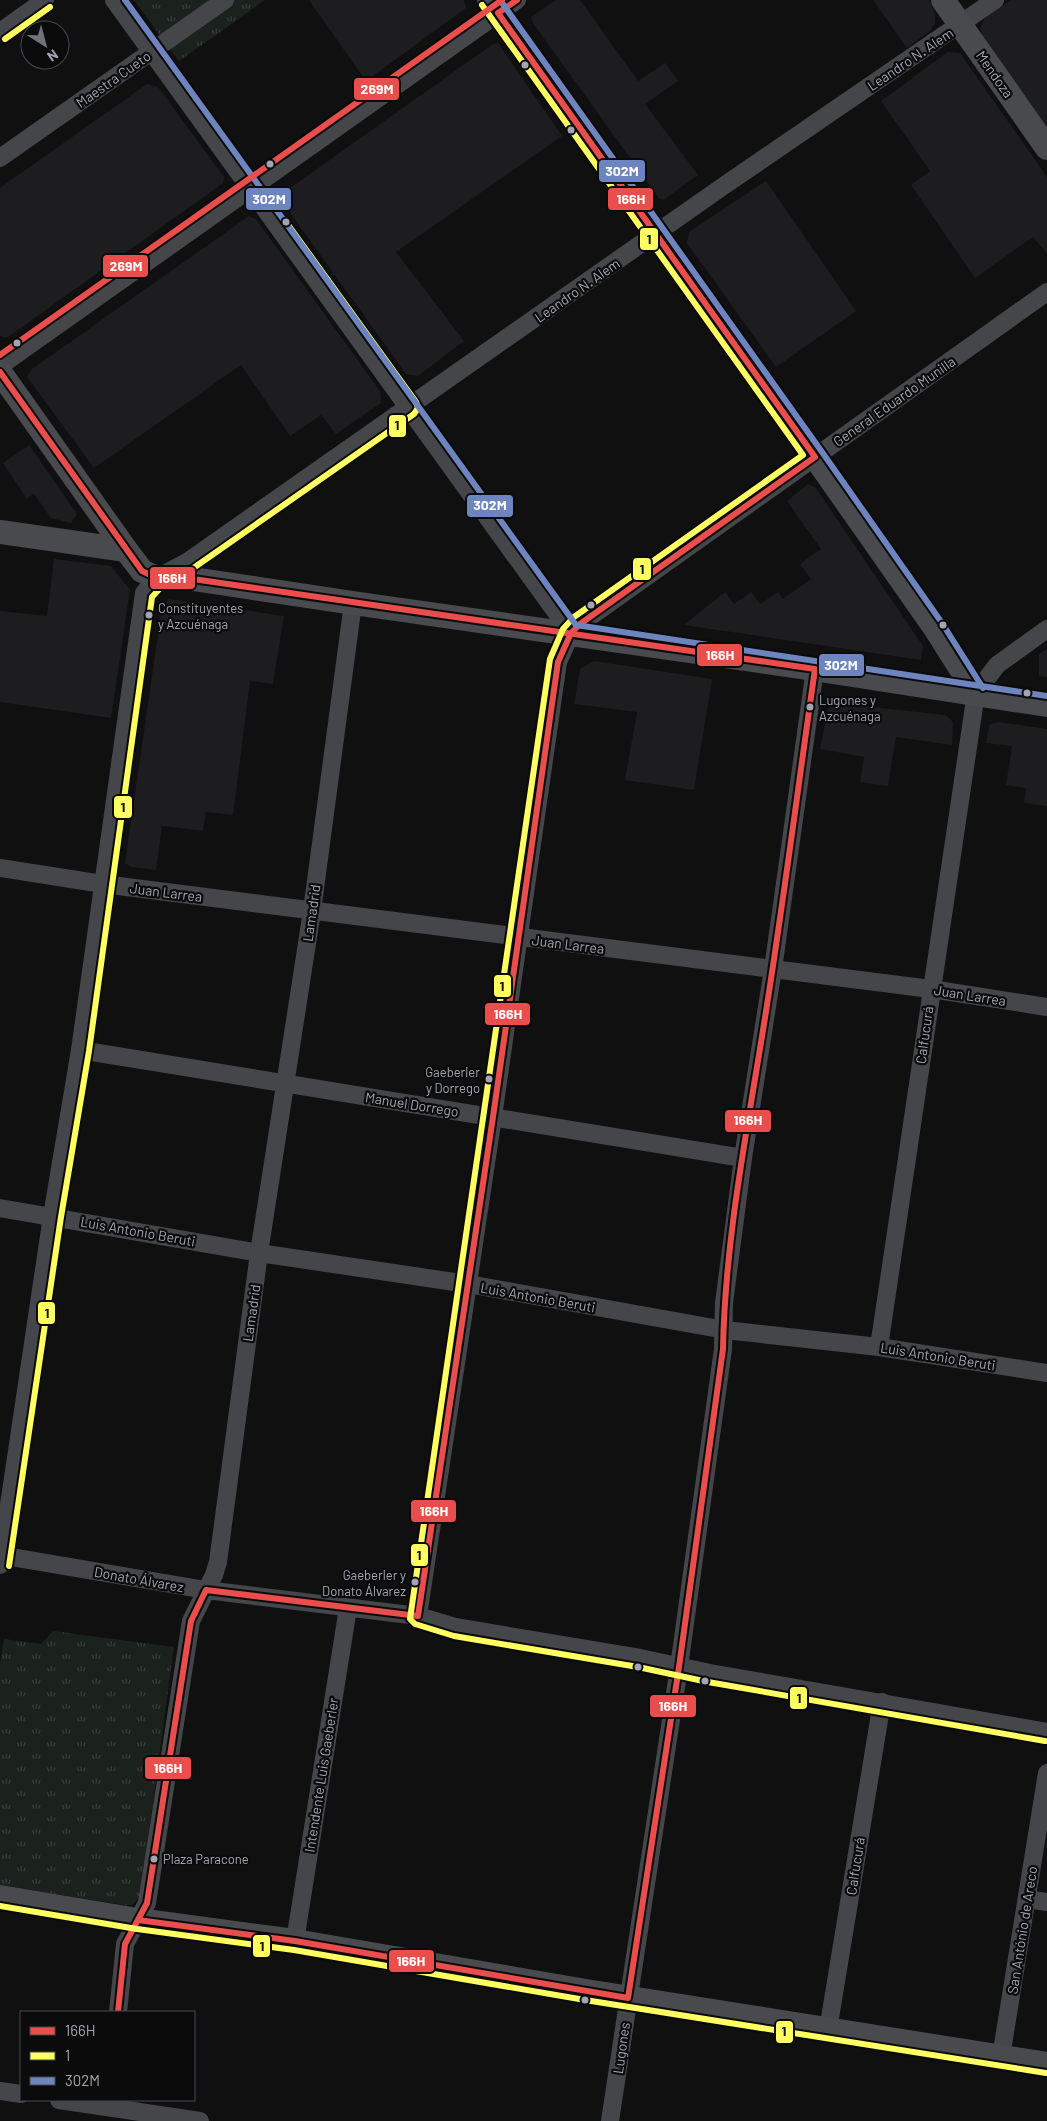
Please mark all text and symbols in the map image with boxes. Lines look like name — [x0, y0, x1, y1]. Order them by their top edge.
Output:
north arrow — [20, 20, 70, 70]
street label: Leandro N. Alem — [864, 24, 956, 94]
text: N — [44, 46, 62, 66]
street label: Maestra Cueto — [72, 47, 154, 111]
street label: Mendoza — [973, 47, 1017, 101]
unlabelled marker — [520, 60, 530, 70]
line badge: 269M — [353, 77, 400, 101]
text: 269M — [361, 80, 393, 97]
unlabelled marker — [566, 125, 576, 135]
unlabelled marker — [265, 159, 275, 169]
line badge: 302M — [598, 159, 646, 183]
text: 302M — [605, 162, 639, 179]
line badge: 302M — [245, 187, 292, 211]
line badge: 166H — [607, 187, 654, 211]
text: 302M — [252, 190, 286, 207]
text: 166H — [617, 190, 646, 207]
unlabelled marker — [281, 217, 291, 227]
line badge: 1 — [639, 227, 659, 251]
text: 1 — [647, 230, 652, 247]
line badge: 269M — [102, 254, 149, 278]
street label: Leandro N. Alem — [531, 254, 623, 326]
text: 269M — [110, 257, 142, 274]
unlabelled marker — [12, 338, 22, 348]
street label: General Eduardo Munilla — [830, 352, 958, 450]
line badge: 1 — [388, 414, 407, 438]
text: 1 — [395, 416, 400, 433]
line badge: 302M — [466, 494, 514, 518]
text: 302M — [473, 496, 507, 513]
line badge: 1 — [632, 557, 652, 581]
text: 1 — [640, 560, 645, 577]
line badge: 166H — [149, 566, 196, 590]
text: 166H — [158, 569, 187, 586]
place label: Constituyentes y Azcuénaga — [158, 600, 243, 632]
unlabelled marker — [586, 600, 596, 610]
marker: Constituyentes y Azcuénaga — [144, 610, 154, 620]
unlabelled marker — [938, 620, 948, 630]
line badge: 166H — [696, 643, 743, 667]
text: 166H — [706, 646, 735, 663]
line badge: 302M — [818, 653, 865, 677]
text: 302M — [824, 656, 858, 673]
unlabelled marker — [1022, 688, 1032, 698]
place label: Lugones y Azcuénaga — [819, 692, 881, 724]
marker: Lugones y Azcuénaga — [805, 702, 815, 712]
line badge: 1 — [113, 795, 133, 819]
text: 1 — [121, 798, 126, 815]
street label: Juan Larrea — [129, 879, 203, 905]
street label: Lamadrid — [299, 883, 323, 943]
street label: Juan Larrea — [531, 931, 605, 957]
line badge: 1 — [493, 974, 512, 998]
text: 1 — [500, 977, 505, 994]
street label: Juan Larrea — [933, 981, 1007, 1009]
line badge: 166H — [484, 1002, 531, 1026]
text: 166H — [494, 1005, 523, 1022]
street label: Calfucurá — [912, 1005, 936, 1065]
place label: Gaeberler y Dorrego — [425, 1064, 480, 1096]
marker: Gaeberler y Dorrego — [484, 1074, 494, 1084]
street label: Manuel Dorrego — [364, 1088, 460, 1120]
line badge: 166H — [724, 1109, 772, 1133]
text: 166H — [734, 1111, 763, 1128]
street label: Luis Antonio Beruti — [79, 1213, 197, 1249]
street label: Luis Antonio Beruti — [479, 1279, 597, 1315]
street label: Lamadrid — [239, 1283, 263, 1343]
line badge: 1 — [37, 1301, 56, 1325]
text: 1 — [45, 1304, 50, 1321]
street label: Luis Antonio Beruti — [879, 1339, 997, 1373]
line badge: 166H — [410, 1499, 457, 1523]
text: 166H — [420, 1502, 449, 1519]
line badge: 1 — [410, 1543, 429, 1567]
text: 1 — [417, 1546, 422, 1563]
street label: Donato Álvarez — [93, 1563, 185, 1595]
place label: Gaeberler y Donato Álvarez — [322, 1567, 406, 1599]
marker: Gaeberler y Donato Álvarez — [410, 1577, 420, 1587]
unlabelled marker — [633, 1662, 643, 1672]
unlabelled marker — [700, 1676, 710, 1686]
line badge: 1 — [789, 1686, 808, 1710]
text: 1 — [797, 1689, 802, 1706]
line badge: 166H — [649, 1694, 697, 1718]
street label: Intendente Luis Gaeberler — [300, 1696, 342, 1854]
text: 166H — [659, 1697, 688, 1714]
line badge: 166H — [144, 1756, 192, 1780]
text: 166H — [154, 1759, 183, 1776]
street label: Calfucurá — [842, 1836, 868, 1896]
place label: Plaza Paracone — [163, 1851, 249, 1867]
marker: Plaza Paracone — [149, 1854, 159, 1864]
street label: San António de Areco — [1003, 1865, 1041, 1995]
line badge: 1 — [252, 1934, 271, 1958]
text: 1 — [260, 1937, 265, 1954]
line badge: 166H — [388, 1949, 435, 1973]
text: 166H — [397, 1952, 426, 1969]
unlabelled marker — [580, 1995, 590, 2005]
legend — [20, 2011, 195, 2101]
line badge: 1 — [775, 2020, 794, 2044]
text: 166H — [65, 2021, 96, 2039]
street label: Lugones — [609, 2021, 633, 2075]
text: 1 — [782, 2022, 787, 2039]
text: 1 — [65, 2046, 70, 2064]
text: 302M — [65, 2071, 100, 2089]

